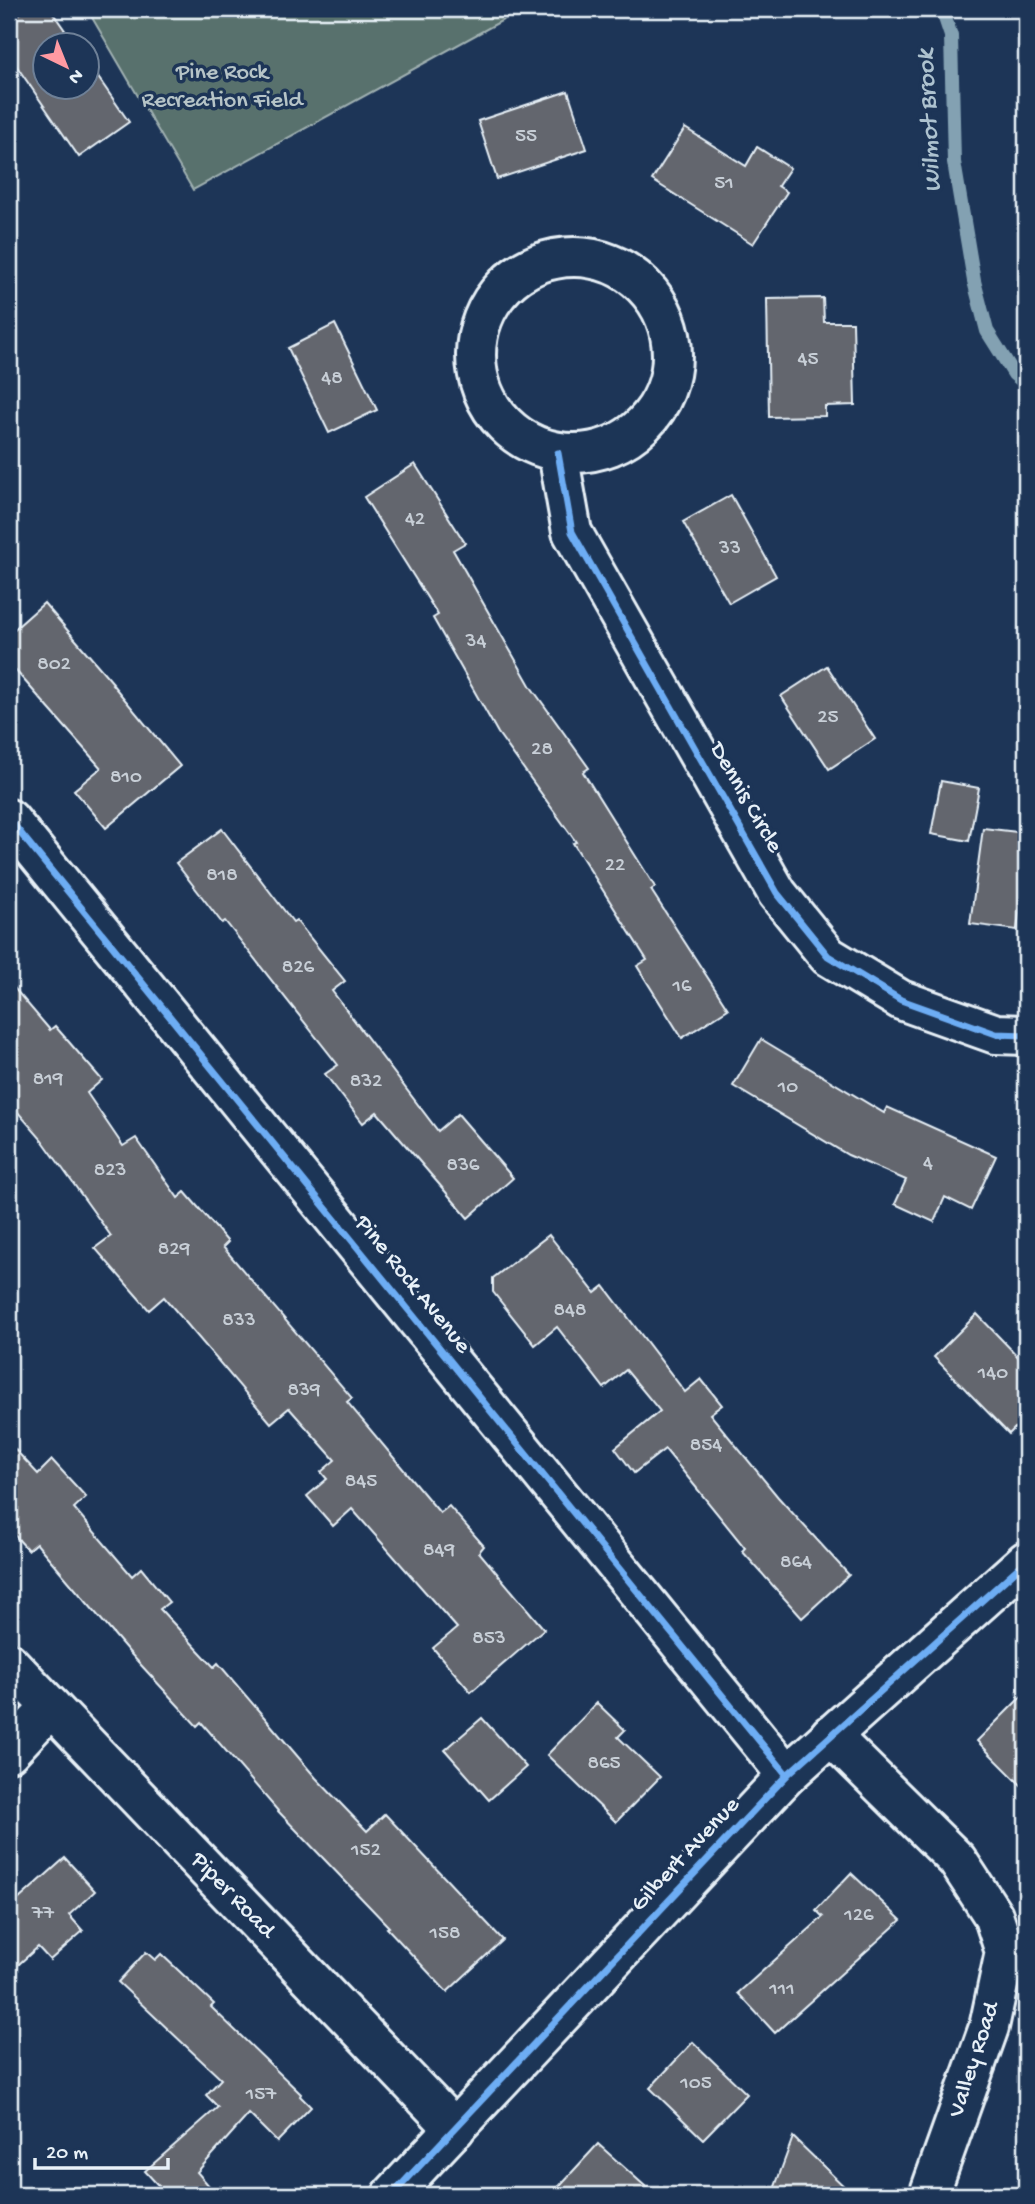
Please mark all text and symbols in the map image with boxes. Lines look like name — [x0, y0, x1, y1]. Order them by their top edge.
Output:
north arrow — [32, 32, 102, 102]
water label: Wilmot Brook — [912, 46, 950, 193]
park label: Pine Rock Recreation Field — [141, 59, 304, 116]
text: N — [63, 63, 88, 89]
house number: 55 — [515, 125, 537, 150]
house number: 51 — [714, 172, 734, 197]
house number: 45 — [798, 348, 818, 373]
house number: 48 — [321, 367, 343, 392]
house number: 42 — [405, 508, 425, 533]
house number: 33 — [718, 537, 741, 562]
house number: 34 — [465, 630, 486, 655]
house number: 802 — [37, 653, 71, 678]
house number: 25 — [817, 706, 839, 731]
street label: Dennis Circle — [701, 736, 789, 859]
house number: 28 — [531, 738, 553, 763]
house number: 810 — [110, 766, 142, 791]
house number: 22 — [605, 854, 625, 879]
house number: 818 — [206, 864, 238, 889]
house number: 826 — [282, 956, 315, 981]
house number: 16 — [671, 975, 692, 1000]
house number: 819 — [33, 1068, 64, 1093]
house number: 832 — [350, 1070, 382, 1095]
house number: 10 — [777, 1076, 798, 1101]
house number: 4 — [923, 1152, 933, 1177]
house number: 836 — [446, 1154, 480, 1179]
house number: 823 — [94, 1159, 126, 1184]
street label: Pine Rock Avenue — [347, 1209, 477, 1361]
house number: 829 — [158, 1238, 191, 1263]
house number: 848 — [554, 1299, 586, 1324]
house number: 833 — [222, 1309, 256, 1334]
house number: 140 — [977, 1362, 1008, 1387]
house number: 839 — [288, 1379, 321, 1404]
house number: 854 — [690, 1434, 722, 1459]
house number: 845 — [345, 1470, 377, 1495]
house number: 849 — [423, 1539, 455, 1564]
house number: 864 — [780, 1551, 812, 1576]
house number: 853 — [472, 1627, 506, 1652]
house number: 865 — [587, 1752, 621, 1777]
street label: Gilbert Avenue — [625, 1791, 747, 1919]
house number: 152 — [350, 1839, 381, 1864]
street label: Piper Road — [183, 1846, 282, 1947]
house number: 77 — [31, 1902, 55, 1927]
house number: 126 — [843, 1904, 874, 1929]
house number: 158 — [428, 1922, 461, 1947]
house number: 111 — [768, 1978, 795, 2003]
street label: Valley Road — [942, 1997, 1008, 2122]
house number: 105 — [679, 2072, 712, 2097]
house number: 157 — [245, 2083, 277, 2108]
scale bar — [35, 2127, 168, 2171]
text: 20 m — [46, 2142, 88, 2167]

